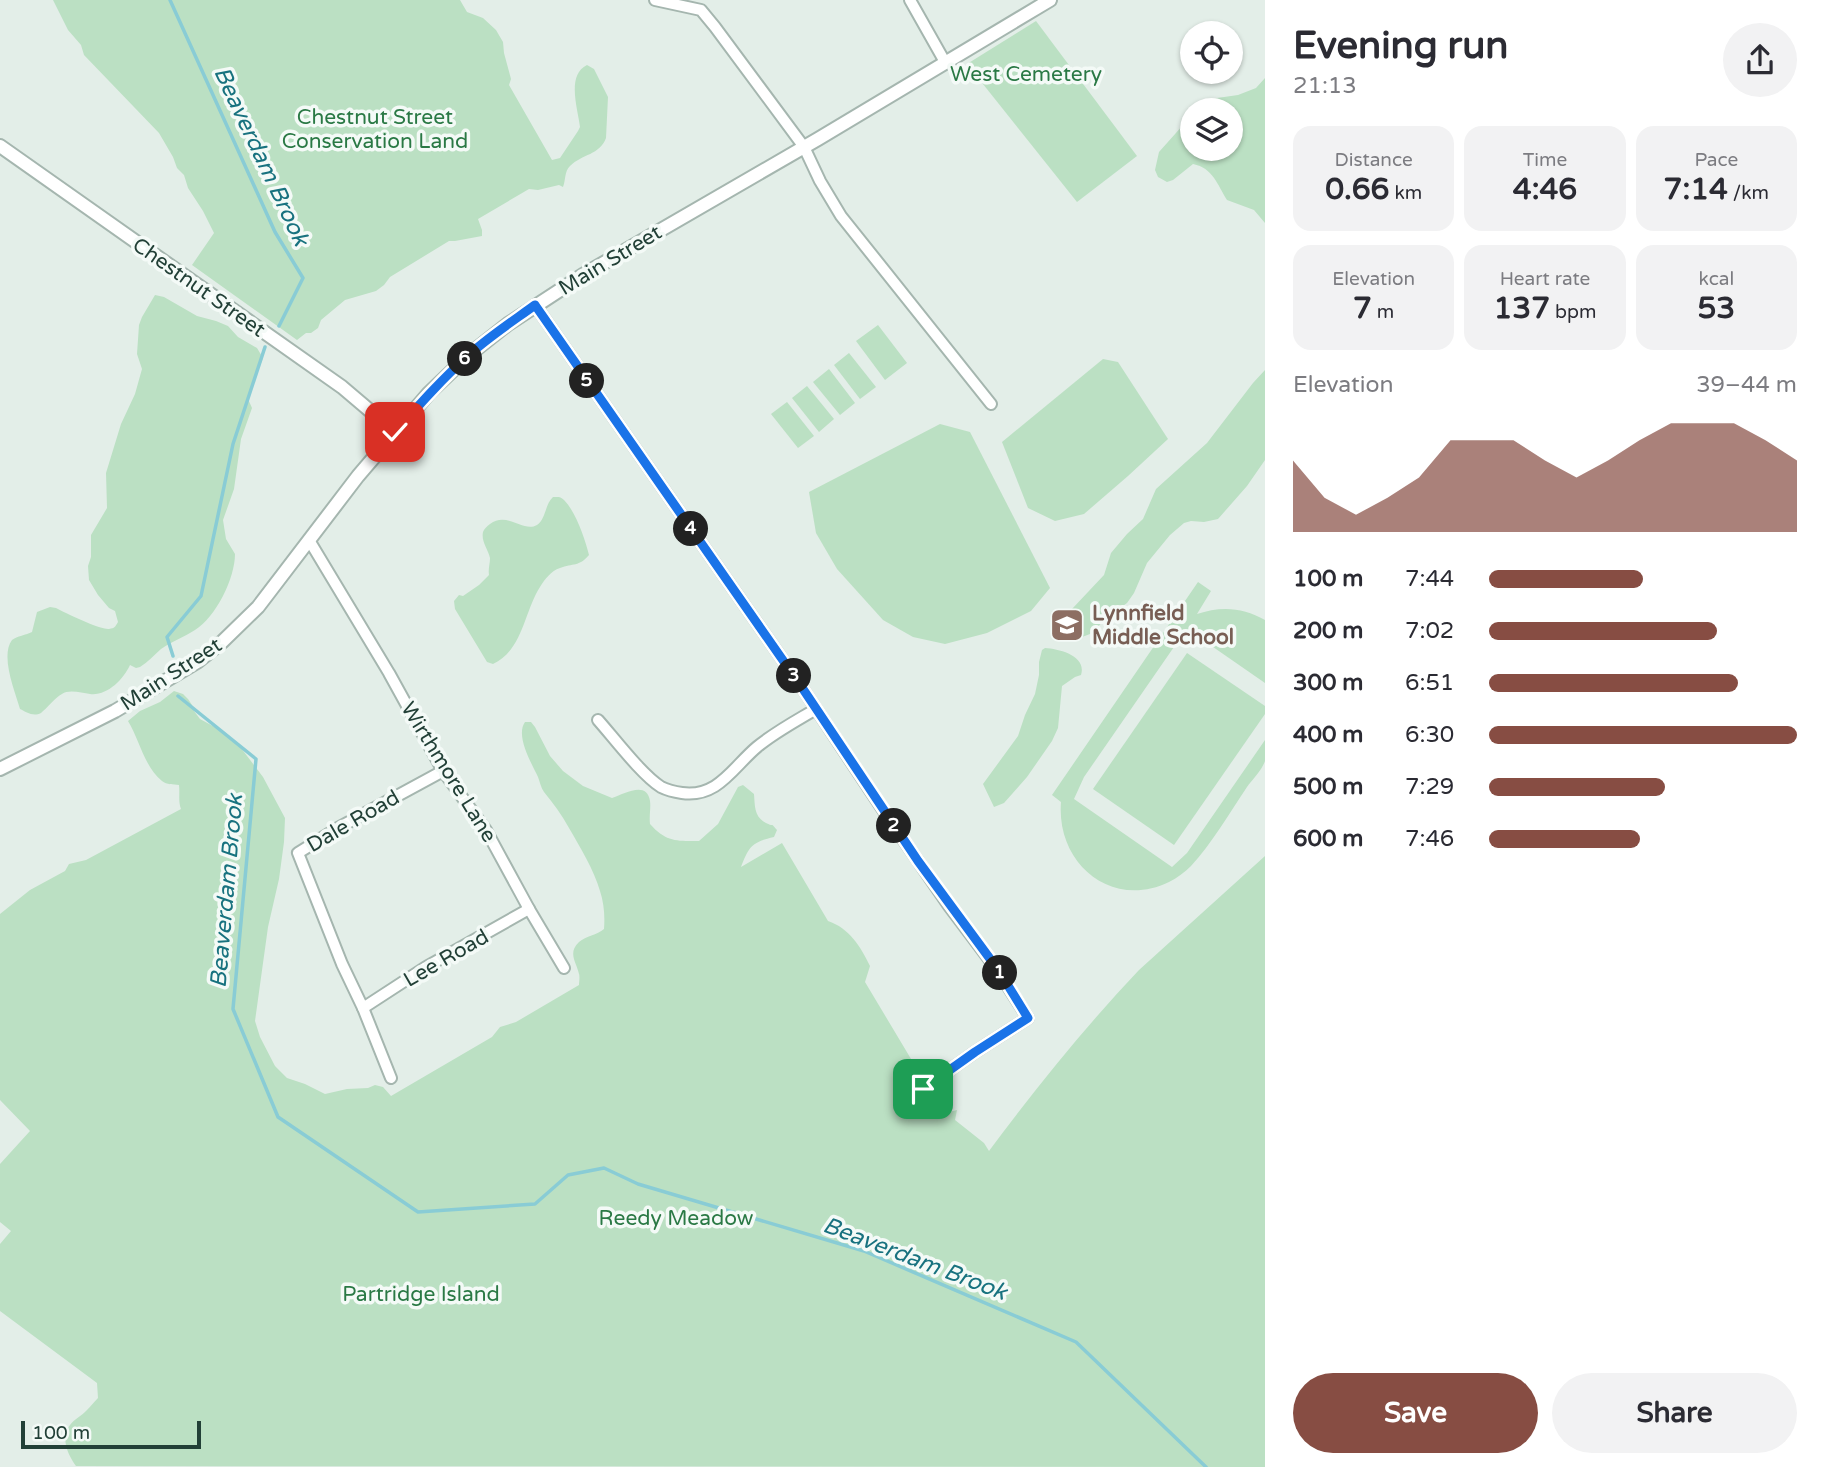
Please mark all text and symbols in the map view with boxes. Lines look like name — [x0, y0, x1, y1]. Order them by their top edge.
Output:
map controls — [1180, 21, 1243, 161]
button: locate — [1180, 21, 1243, 84]
text: Evening run — [1293, 23, 1508, 69]
button: share — [1723, 23, 1797, 97]
water label: Beaverdam Brook — [207, 62, 315, 252]
park label: West Cemetery — [950, 62, 1102, 87]
text: 21:13 — [1293, 72, 1357, 100]
button: layers — [1180, 98, 1243, 161]
park label: Chestnut Street Conservation Land — [282, 105, 468, 154]
text: Distance — [1335, 149, 1413, 171]
text: Time — [1523, 149, 1567, 171]
text: Pace — [1694, 149, 1738, 171]
text: 0.66 — [1325, 171, 1389, 208]
text: 4:46 — [1513, 171, 1577, 208]
text: 7:14 — [1664, 171, 1728, 208]
text: km — [1389, 182, 1422, 204]
text: /km — [1728, 182, 1769, 204]
street label: Main Street — [554, 220, 666, 301]
street label: Chestnut Street — [128, 232, 270, 342]
text: Elevation — [1332, 268, 1415, 290]
text: Heart rate — [1500, 268, 1590, 290]
text: kcal — [1698, 268, 1734, 290]
text: 7 — [1353, 290, 1372, 327]
text: 137 — [1494, 290, 1550, 327]
text: 53 — [1697, 290, 1735, 327]
text: m — [1372, 301, 1394, 323]
text: bpm — [1550, 301, 1596, 323]
pin: 6 — [448, 342, 482, 376]
text: 6 — [459, 347, 470, 369]
pin: 5 — [570, 364, 604, 398]
text: 5 — [581, 369, 592, 391]
text: Elevation — [1293, 371, 1394, 399]
text: 39–44 m — [1696, 371, 1797, 399]
pin — [365, 402, 425, 462]
icon: check — [376, 413, 414, 451]
pin: 4 — [674, 512, 708, 546]
text: 4 — [685, 517, 696, 539]
text: 100 m — [1293, 565, 1363, 593]
text: 7:44 — [1405, 565, 1454, 593]
place label: Lynnfield Middle School — [1092, 601, 1234, 650]
school or university icon: Lynnfield Middle School — [1048, 606, 1086, 644]
text: 200 m — [1293, 617, 1363, 645]
text: 7:02 — [1405, 617, 1454, 645]
street label: Main Street — [116, 632, 227, 716]
pin: 3 — [776, 658, 812, 694]
text: 3 — [788, 664, 799, 686]
text: 300 m — [1293, 669, 1363, 697]
text: 6:51 — [1405, 669, 1454, 697]
street label: Wirthmore Lane — [395, 697, 502, 847]
text: 400 m — [1293, 721, 1363, 749]
text: 6:30 — [1405, 721, 1454, 749]
text: 500 m — [1293, 773, 1363, 801]
text: 7:29 — [1405, 773, 1454, 801]
street label: Dale Road — [303, 785, 404, 858]
water label: Beaverdam Brook — [205, 792, 250, 989]
pin: 2 — [876, 808, 912, 844]
text: 2 — [888, 814, 899, 836]
text: 600 m — [1293, 825, 1363, 853]
text: 7:46 — [1405, 825, 1454, 853]
street label: Lee Road — [399, 924, 493, 993]
pin: 1 — [982, 956, 1018, 990]
text: 1 — [994, 961, 1005, 983]
pin — [893, 1059, 953, 1119]
icon: arrive — [904, 1070, 942, 1108]
park label: Reedy Meadow — [599, 1206, 754, 1231]
water label: Beaverdam Brook — [819, 1211, 1012, 1307]
park label: Partridge Island — [342, 1282, 500, 1307]
button: Save — [1293, 1373, 1538, 1453]
button: Share — [1552, 1373, 1797, 1453]
scale bar — [21, 1418, 201, 1450]
text: 100 m — [32, 1422, 90, 1444]

